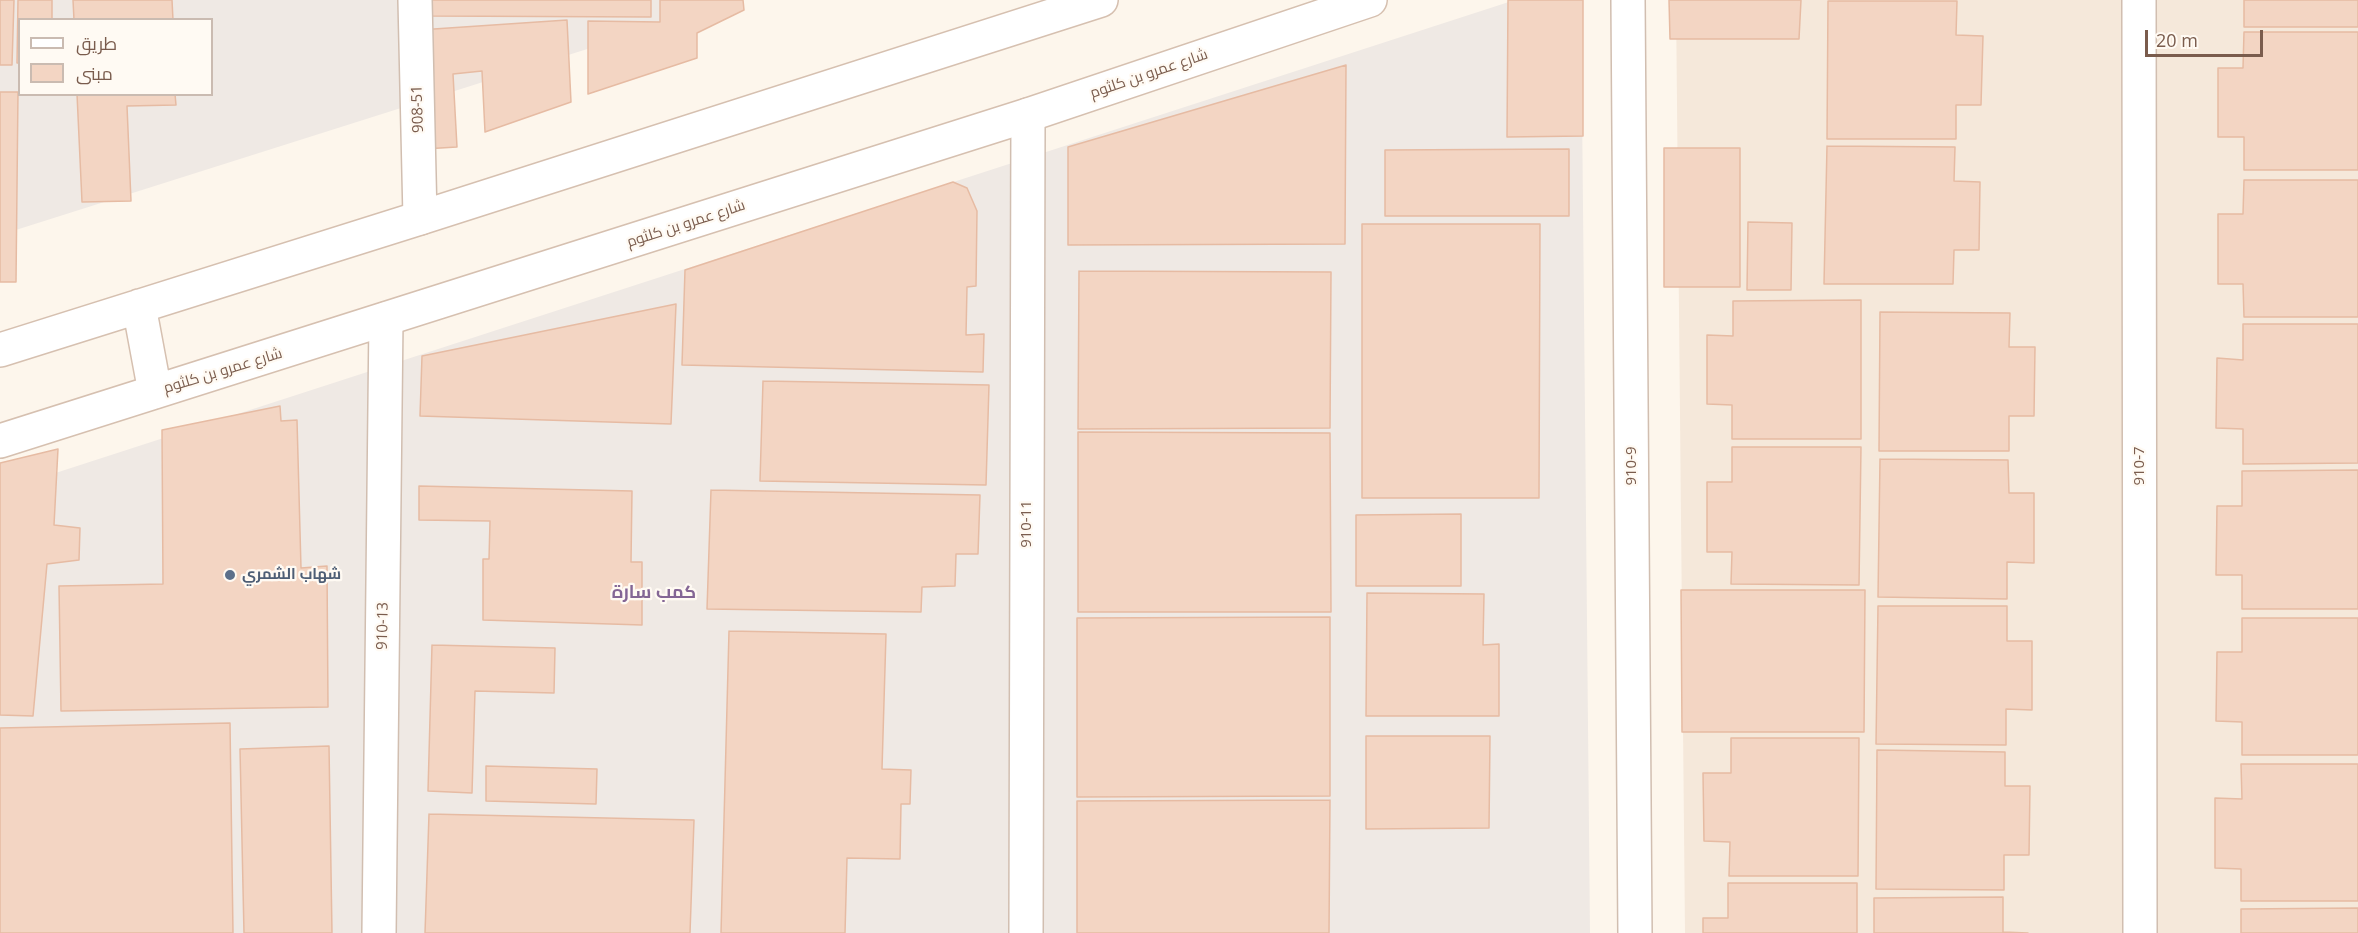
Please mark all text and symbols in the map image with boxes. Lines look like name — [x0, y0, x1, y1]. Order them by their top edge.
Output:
legend — [18, 18, 213, 96]
scale bar — [2148, 18, 2266, 56]
text: 20 m — [2156, 28, 2198, 52]
text: طريق — [76, 31, 117, 55]
street label: شارع عمرو بن كلثوم — [1088, 45, 1210, 103]
text: مبنى — [76, 61, 113, 85]
street label: 908-51 — [408, 85, 428, 133]
street label: شارع عمرو بن كلثوم — [625, 196, 747, 252]
street label: شارع عمرو بن كلثوم — [161, 344, 285, 398]
street label: 910-9 — [1623, 446, 1641, 486]
street label: 910-7 — [2131, 446, 2149, 486]
street label: 910-11 — [1018, 500, 1036, 548]
place label: شهاب الشمري — [242, 566, 341, 584]
marker: شهاب الشمري — [223, 568, 237, 582]
district label: كمب سارة — [612, 582, 696, 604]
street label: 910-13 — [374, 602, 392, 650]

